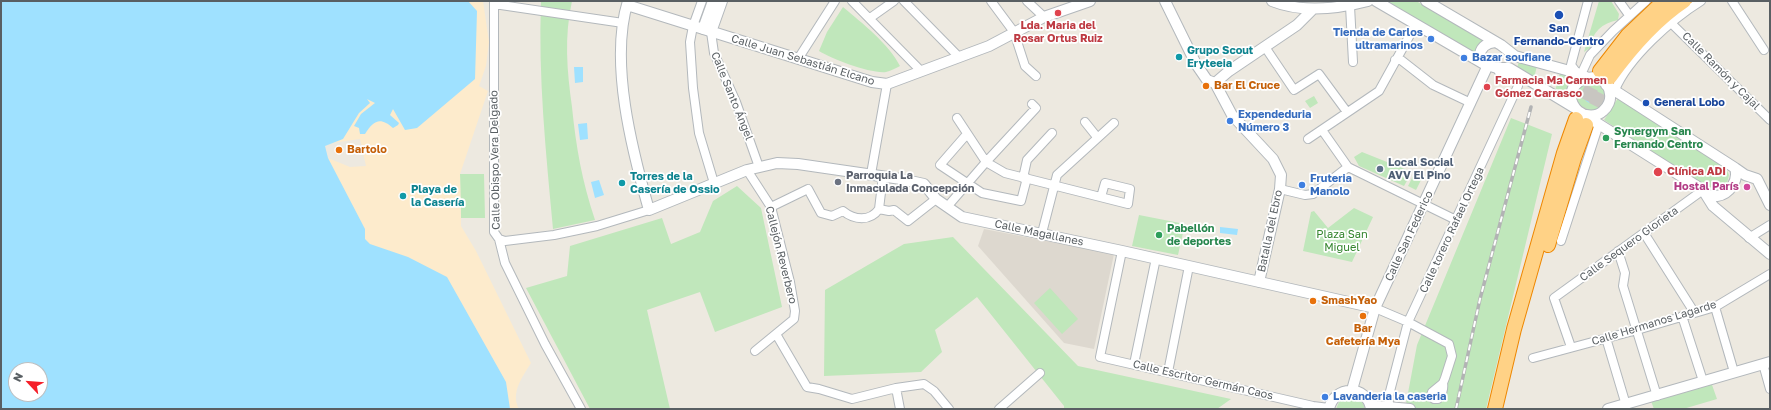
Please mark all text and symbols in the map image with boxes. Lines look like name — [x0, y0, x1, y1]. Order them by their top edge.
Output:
marker: Lda. Maria del Rosar Ortus Ruiz — [1053, 8, 1063, 18]
marker: San Fernando-Centro — [1553, 9, 1565, 21]
place label: Lda. Maria del Rosar Ortus Ruiz — [1013, 19, 1103, 45]
place label: San Fernando-Centro — [1514, 22, 1604, 48]
place label: Tienda de Carlos ultramarinos — [1333, 26, 1423, 52]
street label: Calle Ramón y Cajal — [1679, 29, 1763, 113]
street label: Calle Juan Sebastián Elcano — [730, 32, 876, 88]
marker: Tienda de Carlos ultramarinos — [1426, 34, 1436, 44]
place label: Grupo Scout Eryteeia — [1187, 44, 1253, 70]
street label: Calle Santo Ángel — [708, 50, 756, 142]
place label: Bazar soufiane — [1472, 51, 1551, 65]
marker: Grupo Scout Eryteeia — [1174, 52, 1184, 62]
marker: Bazar soufiane — [1459, 53, 1469, 63]
place label: Farmacia Mª Carmen Gómez Carrasco — [1495, 74, 1607, 100]
place label: Bar El Cruce — [1214, 79, 1280, 93]
marker: Bar El Cruce — [1201, 81, 1211, 91]
marker: Farmacia Mª Carmen Gómez Carrasco — [1482, 82, 1492, 92]
street label: Calle Obispo Vera Delgado — [487, 90, 503, 230]
place label: General Lobo — [1654, 96, 1725, 110]
marker: General Lobo — [1641, 98, 1651, 108]
place label: Expendeduria Número 3 — [1238, 108, 1311, 134]
marker: Expendeduria Número 3 — [1225, 116, 1235, 126]
place label: Synergym San Fernando Centro — [1614, 125, 1703, 151]
marker: Synergym San Fernando Centro — [1601, 133, 1611, 143]
place label: Bartolo — [347, 143, 387, 157]
marker: Bartolo — [334, 145, 344, 155]
place label: Local Social AVV El Pino — [1388, 156, 1453, 182]
marker: Local Social AVV El Pino — [1375, 164, 1385, 174]
street label: Calle torero Rafael Ortega — [1417, 165, 1487, 295]
place label: Clínica ADI — [1667, 165, 1726, 179]
marker: Clínica ADI — [1652, 166, 1664, 178]
place label: Parroquia La Inmaculada Concepción — [846, 169, 974, 195]
place label: Torres de la Casería de Ossio — [630, 170, 720, 196]
place label: Fruteria Manolo — [1310, 172, 1352, 198]
marker: Parroquia La Inmaculada Concepción — [833, 177, 843, 187]
marker: Torres de la Casería de Ossio — [617, 178, 627, 188]
marker: Fruteria Manolo — [1297, 180, 1307, 190]
place label: Hostal París — [1674, 180, 1739, 194]
marker: Hostal París — [1742, 182, 1752, 192]
place label: Playa de la Casería — [411, 183, 464, 209]
street label: Batalla del Ebro — [1255, 189, 1285, 273]
street label: Calle San Federico — [1382, 189, 1436, 283]
marker: Playa de la Casería — [398, 191, 408, 201]
street label: Calle Sequero Glorieta — [1577, 204, 1681, 284]
street label: Callejón Reverbero — [762, 205, 800, 305]
street label: Calle Magallanes — [993, 217, 1085, 249]
place label: Pabellón de deportes — [1167, 222, 1231, 248]
park label: Plaza San Miguel — [1316, 228, 1368, 254]
marker: Pabellón de deportes — [1154, 230, 1164, 240]
place label: SmashYao — [1321, 294, 1377, 308]
marker: SmashYao — [1308, 296, 1318, 306]
street label: Calle Hermanos Lagarde — [1590, 298, 1718, 348]
marker: Bar Cafetería Mya — [1358, 311, 1368, 321]
place label: Bar Cafetería Mya — [1326, 322, 1400, 348]
street label: Calle Escritor Germán Caos — [1132, 357, 1274, 403]
north arrow — [8, 362, 48, 402]
text: N — [10, 370, 25, 384]
place label: Lavanderia la caseria — [1333, 390, 1446, 404]
marker: Lavanderia la caseria — [1320, 392, 1330, 402]

